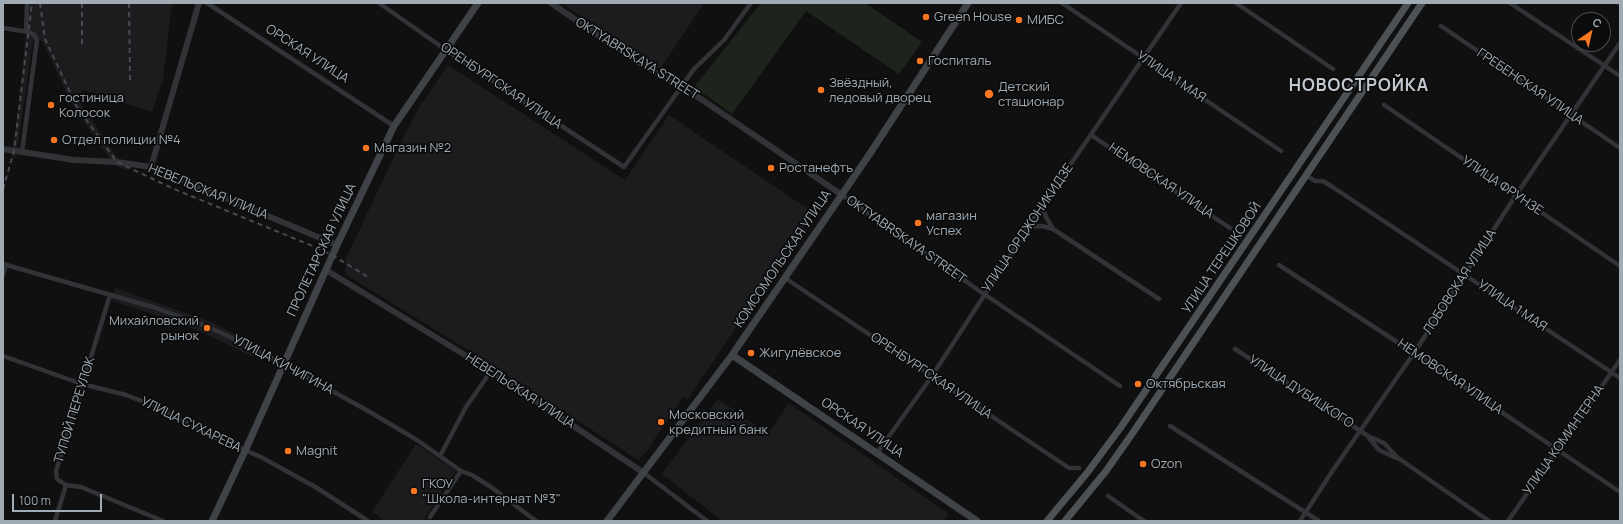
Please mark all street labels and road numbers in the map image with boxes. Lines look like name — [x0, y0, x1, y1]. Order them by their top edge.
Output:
street label: OKTYABRSKAYA STREET — [572, 15, 702, 103]
street label: ОРСКАЯ УЛИЦА — [262, 21, 352, 87]
street label: ОРЕНБУРГСКАЯ УЛИЦА — [437, 40, 565, 132]
street label: ГРЕБЕНСКАЯ УЛИЦА — [1474, 46, 1586, 128]
street label: УЛИЦА 1 МАЯ — [1133, 48, 1209, 106]
street label: НЕМОВСКАЯ УЛИЦА — [1105, 140, 1217, 222]
street label: УЛИЦА ФРУНЗЕ — [1458, 153, 1546, 219]
street label: НЕВЕЛЬСКАЯ УЛИЦА — [146, 161, 270, 223]
street label: УЛИЦА ОРДЖОНИКИДЗЕ — [979, 161, 1077, 295]
street label: ПРОЛЕТАРСКАЯ УЛИЦА — [284, 181, 360, 319]
street label: КОМСОМОЛЬСКАЯ УЛИЦА — [731, 187, 835, 331]
street label: OKTYABRSKAYA STREET — [843, 193, 969, 287]
street label: УЛИЦА ТЕРЕШКОВОЙ — [1179, 200, 1265, 316]
street label: ЛОБОВСКАЯ УЛИЦА — [1420, 226, 1500, 338]
street label: УЛИЦА 1 МАЯ — [1474, 277, 1550, 335]
street label: ОРЕНБУРГСКАЯ УЛИЦА — [867, 330, 995, 422]
street label: УЛИЦА КИЧИГИНА — [230, 332, 336, 398]
street label: НЕМОВСКАЯ УЛИЦА — [1394, 336, 1506, 418]
street label: НЕВЕЛЬСКАЯ УЛИЦА — [462, 350, 578, 432]
street label: УЛИЦА ДУБИЦКОГО — [1246, 352, 1356, 432]
street label: ТУПОЙ ПЕРЕУЛОК — [51, 355, 99, 465]
street label: УЛИЦА КОМИНТЕРНА — [1520, 382, 1608, 498]
street label: УЛИЦА СУХАРЕВА — [138, 394, 244, 456]
street label: ОРСКАЯ УЛИЦА — [818, 395, 906, 461]

